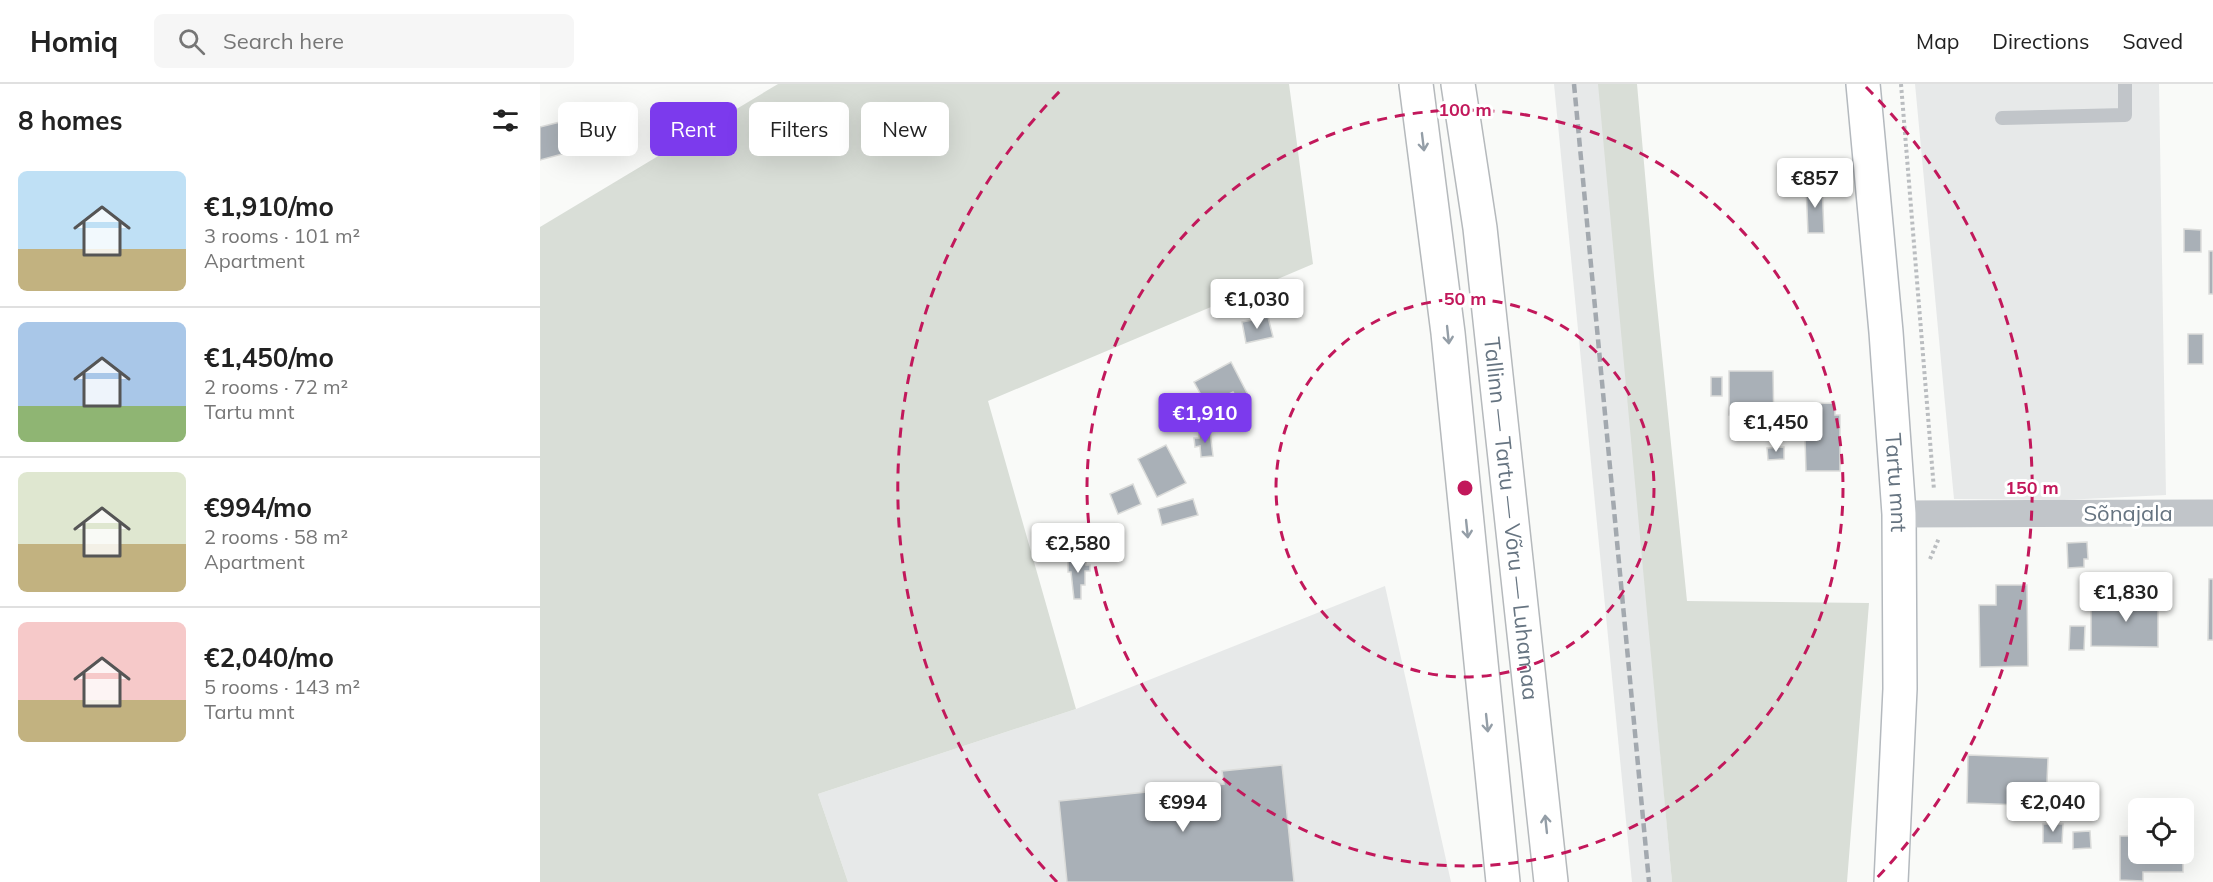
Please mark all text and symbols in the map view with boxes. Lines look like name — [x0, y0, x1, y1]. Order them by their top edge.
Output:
search box — [154, 14, 574, 68]
text: Homiq — [30, 24, 118, 59]
icon: search — [175, 25, 208, 58]
text: Search here — [223, 27, 344, 55]
text: Map — [1916, 28, 1959, 54]
text: Directions — [1992, 28, 2089, 54]
text: Saved — [2122, 28, 2183, 54]
text: 100 m — [1438, 98, 1492, 121]
chip: Buy — [558, 102, 638, 156]
chip: Rent — [650, 102, 737, 156]
chip: Filters — [749, 102, 849, 156]
chip: New — [861, 102, 949, 156]
text: 8 homes — [18, 104, 122, 137]
icon: filters — [489, 104, 522, 137]
one-way arrow — [1418, 132, 1429, 151]
pin: €857 — [1779, 158, 1851, 209]
text: €857 — [1791, 165, 1839, 190]
text: €1,910/mo — [204, 190, 334, 223]
icon: home — [66, 195, 138, 267]
text: 3 rooms · 101 m² — [204, 223, 360, 248]
text: Apartment — [204, 248, 305, 273]
pin: €1,030 — [1208, 279, 1306, 330]
text: €1,030 — [1225, 286, 1289, 311]
text: 50 m — [1444, 287, 1486, 310]
one-way arrow — [1443, 325, 1454, 345]
street label: Tallinn — Tartu — Võru — Luhamaa — [1478, 336, 1545, 702]
text: €1,450/mo — [204, 341, 334, 374]
icon: home — [66, 346, 138, 418]
text: 2 rooms · 72 m² — [204, 374, 348, 399]
pin: €1,910 — [1156, 393, 1254, 444]
text: Tartu mnt — [204, 399, 294, 424]
text: €1,910 — [1173, 400, 1237, 425]
pin: €1,450 — [1727, 402, 1825, 453]
text: €1,450 — [1744, 409, 1808, 434]
street label: Tartu mnt — [1879, 432, 1913, 533]
text: 150 m — [2005, 476, 2059, 499]
centre of rings — [1455, 478, 1475, 498]
text: €994/mo — [204, 491, 312, 524]
icon: home — [66, 496, 138, 568]
street label: Sõnajala — [2083, 499, 2173, 527]
one-way arrow — [1462, 519, 1473, 539]
pin: €2,580 — [1029, 523, 1127, 574]
text: 2 rooms · 58 m² — [204, 524, 348, 549]
text: €2,580 — [1046, 530, 1110, 555]
text: Apartment — [204, 549, 305, 574]
pin: €1,830 — [2077, 572, 2175, 623]
text: €1,830 — [2094, 579, 2158, 604]
text: €2,040/mo — [204, 641, 334, 674]
icon: home — [66, 646, 138, 718]
text: 5 rooms · 143 m² — [204, 674, 360, 699]
text: Tartu mnt — [204, 699, 294, 724]
one-way arrow — [1482, 713, 1493, 733]
pin: €994 — [1147, 782, 1219, 833]
pin: €2,040 — [2004, 782, 2102, 833]
text: €994 — [1159, 789, 1207, 814]
text: €2,040 — [2021, 789, 2085, 814]
map controls — [2128, 798, 2194, 864]
button: locate — [2128, 798, 2194, 864]
one-way arrow — [1540, 814, 1551, 834]

